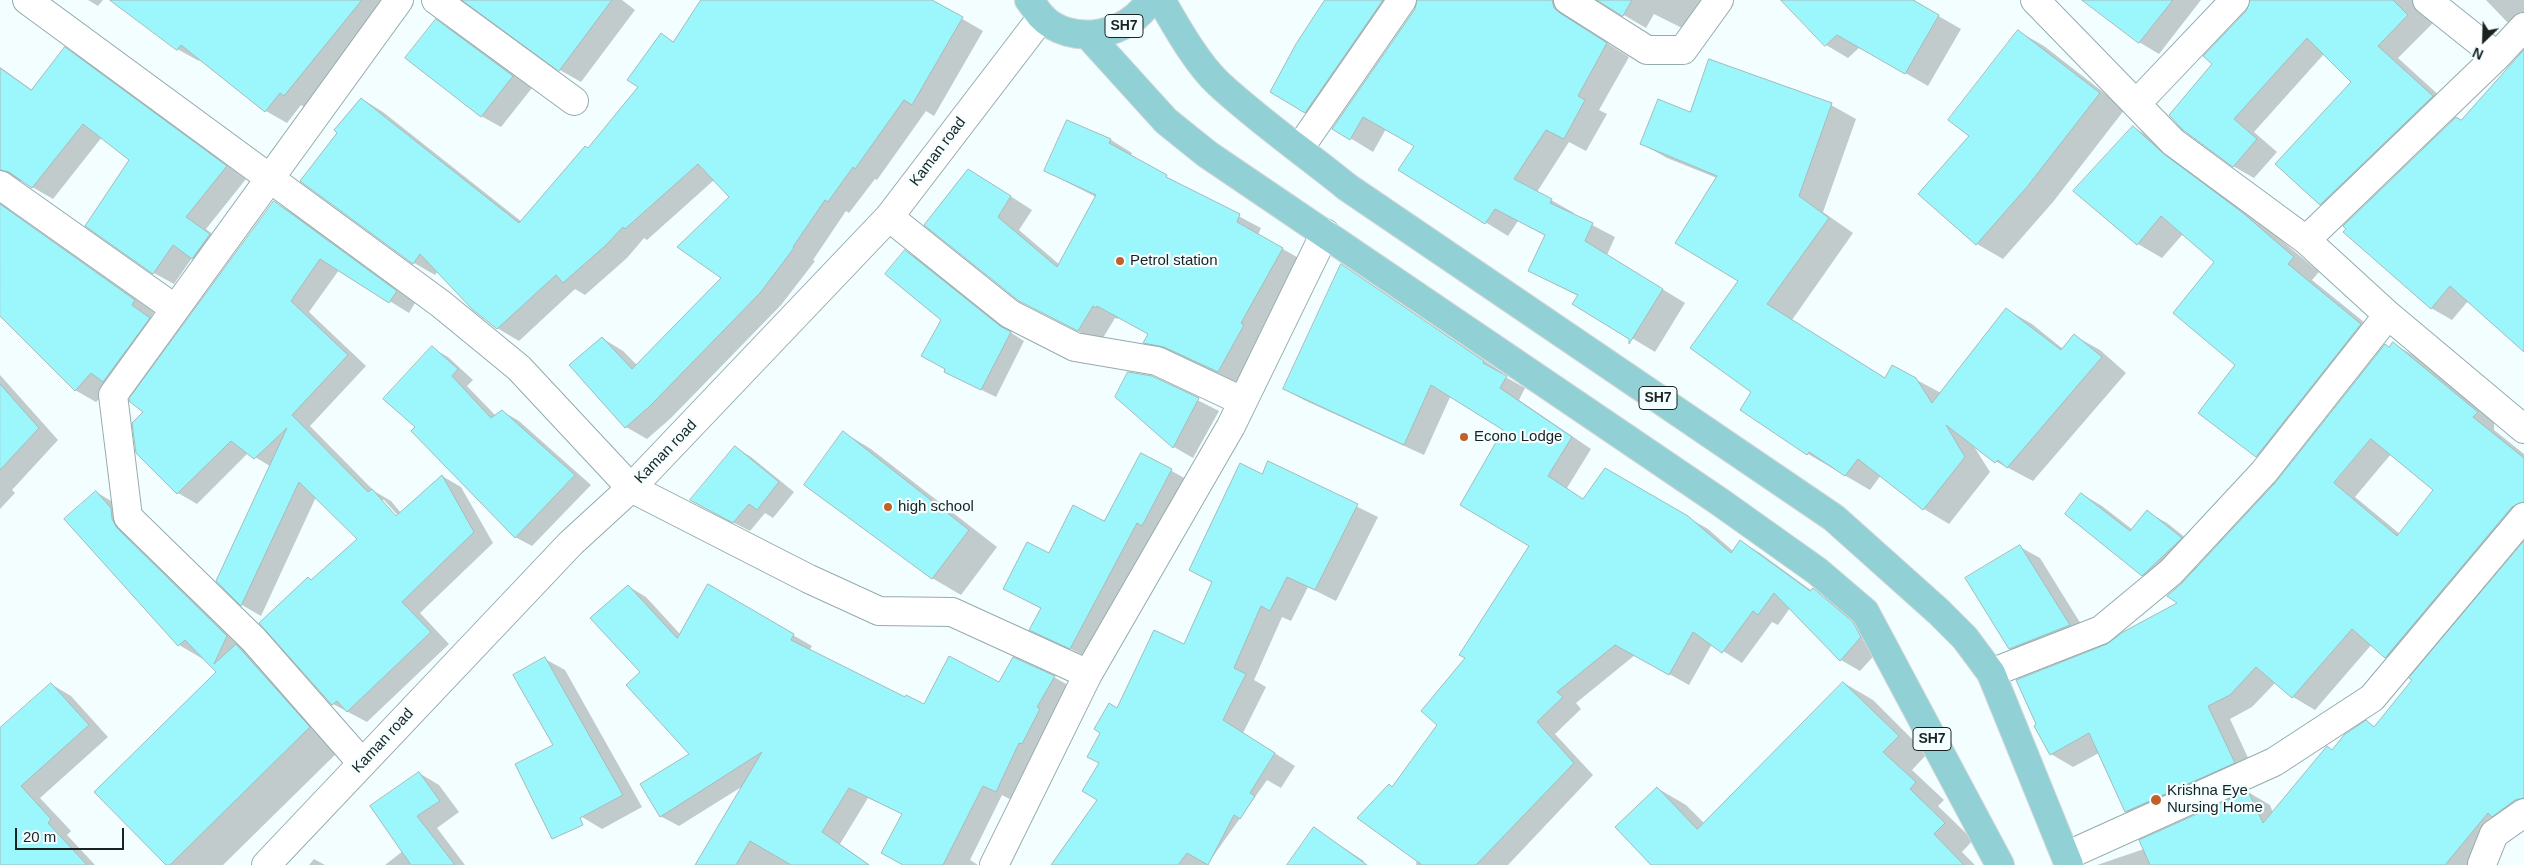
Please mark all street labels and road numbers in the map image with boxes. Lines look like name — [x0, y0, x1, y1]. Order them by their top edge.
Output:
road number: SH7 — [1105, 15, 1143, 38]
street label: Kaman road — [906, 114, 970, 190]
road number: SH7 — [1639, 386, 1677, 409]
street label: Kaman road — [631, 416, 701, 488]
street label: Kaman road — [349, 705, 417, 777]
road number: SH7 — [1913, 728, 1951, 751]

